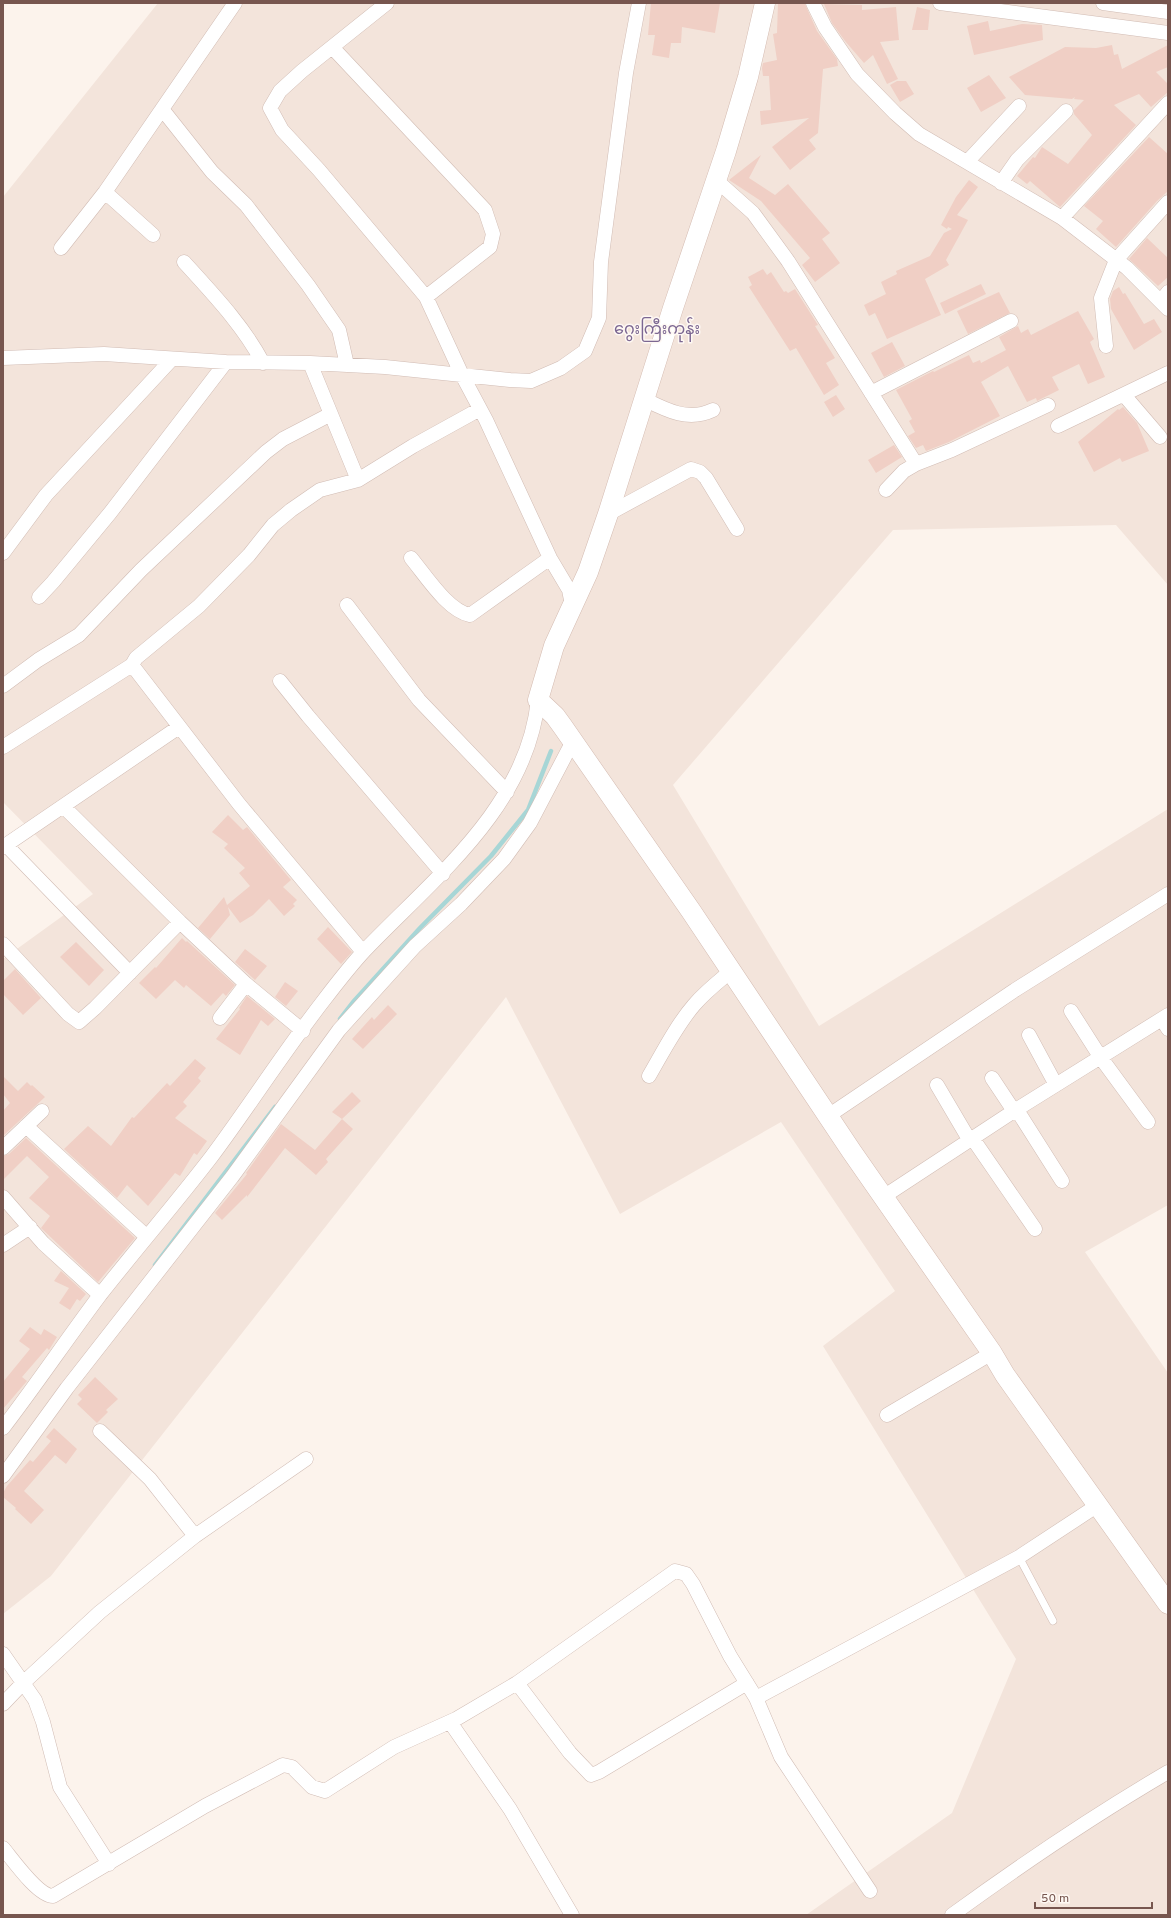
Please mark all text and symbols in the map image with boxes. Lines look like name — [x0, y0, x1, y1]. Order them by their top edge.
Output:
district label: ဂွေးကြီးကုန်း — [614, 317, 700, 343]
scale bar — [1035, 1884, 1152, 1910]
text: 50 m — [1041, 1891, 1069, 1907]

